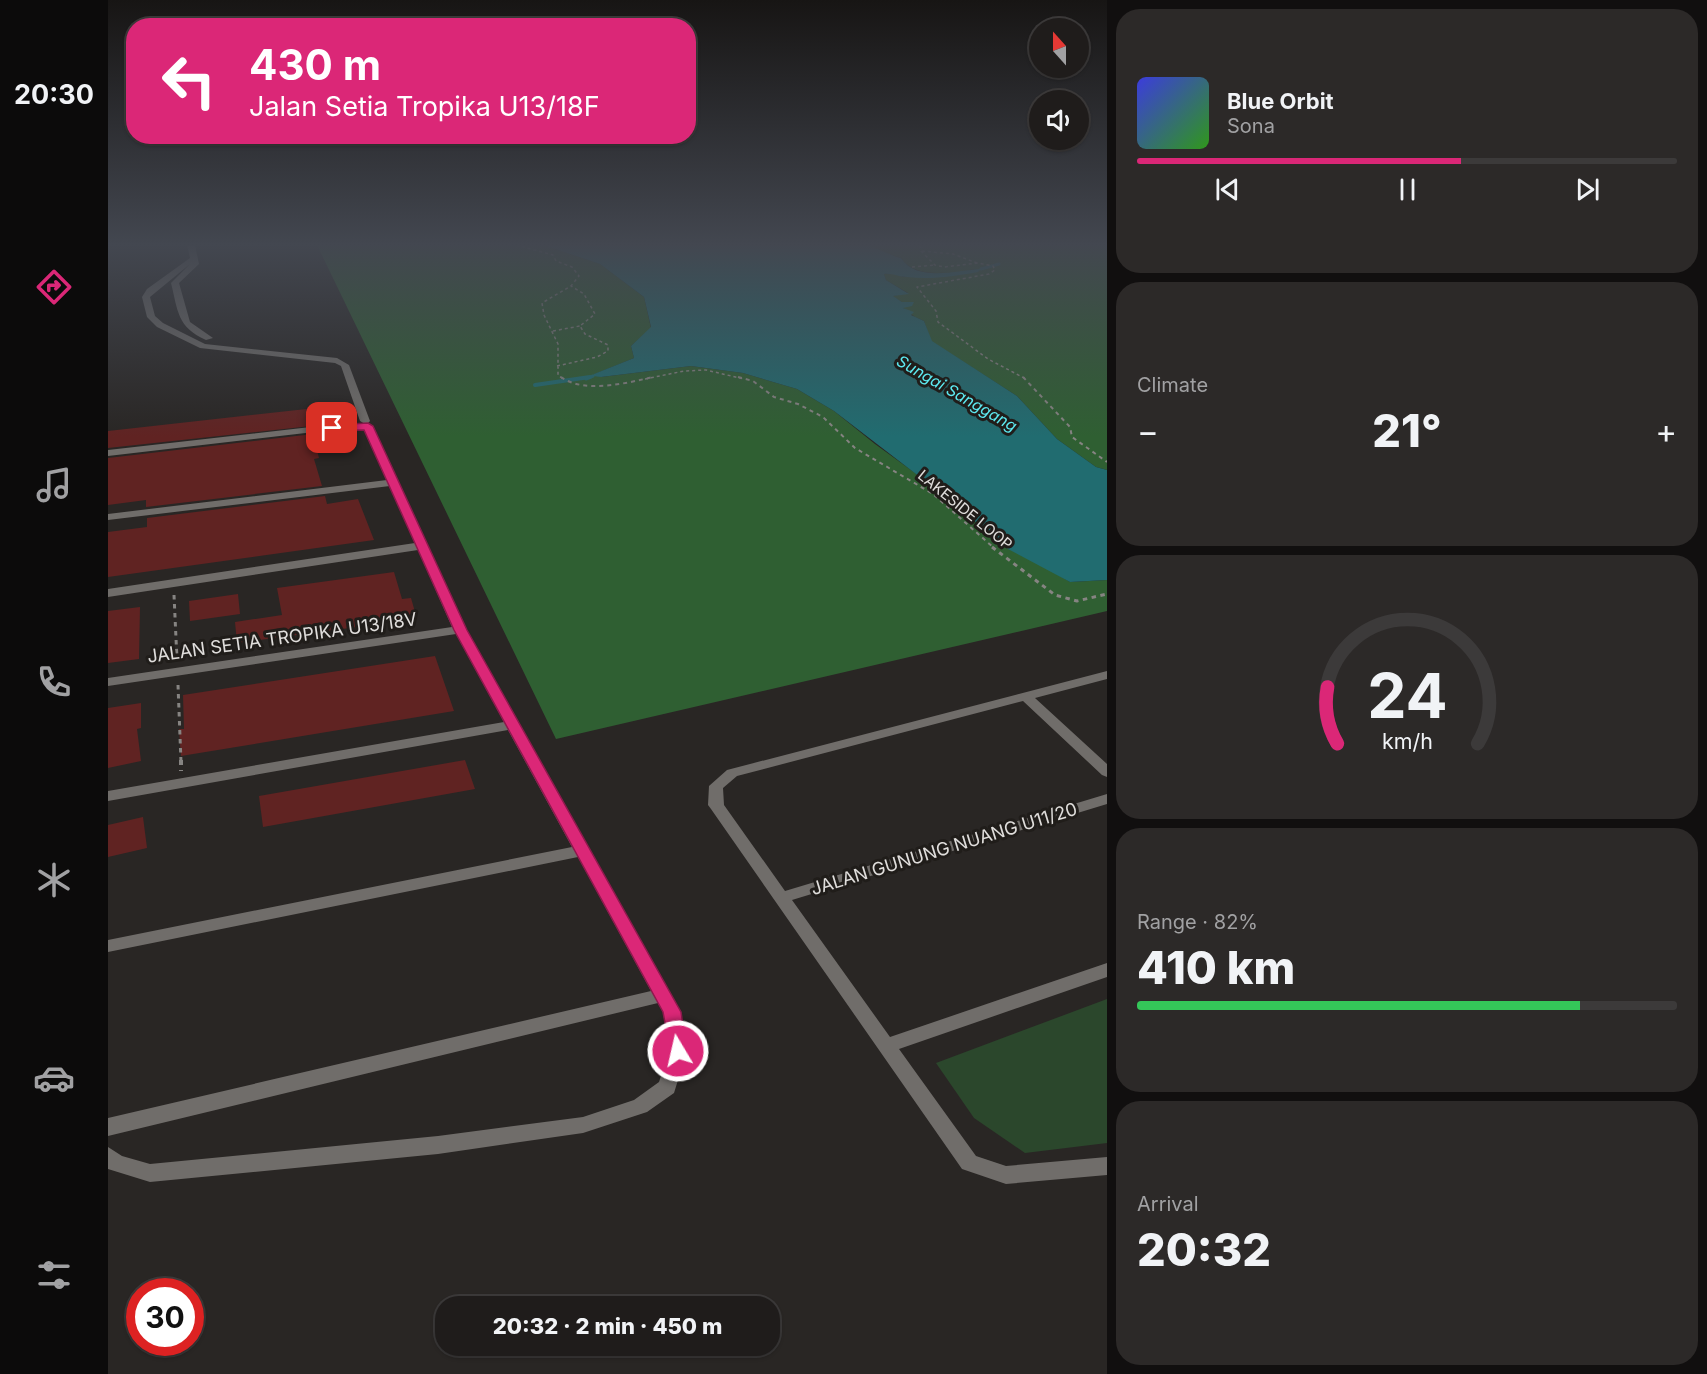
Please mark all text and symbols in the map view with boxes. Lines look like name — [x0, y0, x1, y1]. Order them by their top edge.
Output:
north arrow — [1029, 18, 1089, 78]
map controls — [1029, 18, 1089, 150]
text: 430 m — [249, 39, 381, 90]
icon: left — [150, 42, 228, 120]
text: 20:30 — [14, 78, 94, 111]
text: Blue Orbit — [1227, 88, 1334, 114]
text: Jalan Setia Tropika U13/18F — [249, 90, 600, 123]
button: sound — [1029, 90, 1089, 150]
text: Sona — [1227, 114, 1275, 138]
icon: previous — [1211, 173, 1244, 206]
icon: pause — [1391, 173, 1424, 206]
icon: next — [1571, 173, 1604, 206]
icon: directions — [33, 266, 75, 308]
water label: Sungai Sanggang — [893, 350, 1021, 436]
text: Climate — [1137, 373, 1208, 397]
pin — [306, 402, 357, 453]
text: 21° — [1372, 403, 1442, 458]
icon: arrive — [315, 411, 348, 444]
text: − — [1137, 411, 1159, 451]
text: + — [1655, 411, 1677, 451]
icon: music — [33, 464, 75, 506]
street label: LAKESIDE LOOP — [914, 466, 1016, 554]
street label: JALAN SETIA TROPIKA U13/18V — [146, 608, 418, 667]
text: 24 — [1367, 658, 1447, 733]
icon: phone — [33, 661, 75, 703]
text: km/h — [1382, 728, 1432, 754]
street label: JALAN GUNUNG NUANG U11/20 — [808, 798, 1080, 899]
icon: climate — [33, 859, 75, 901]
text: Range · 82% — [1137, 910, 1258, 934]
text: 410 km — [1137, 940, 1295, 995]
position arrow — [646, 1019, 710, 1083]
icon: car — [33, 1057, 75, 1099]
text: Arrival — [1137, 1192, 1199, 1216]
text: 20:32 — [1137, 1222, 1271, 1277]
icon: filters — [33, 1254, 75, 1296]
speed limit sign: 30 — [126, 1278, 204, 1356]
text: 20:32 · 2 min · 450 m — [493, 1313, 722, 1339]

